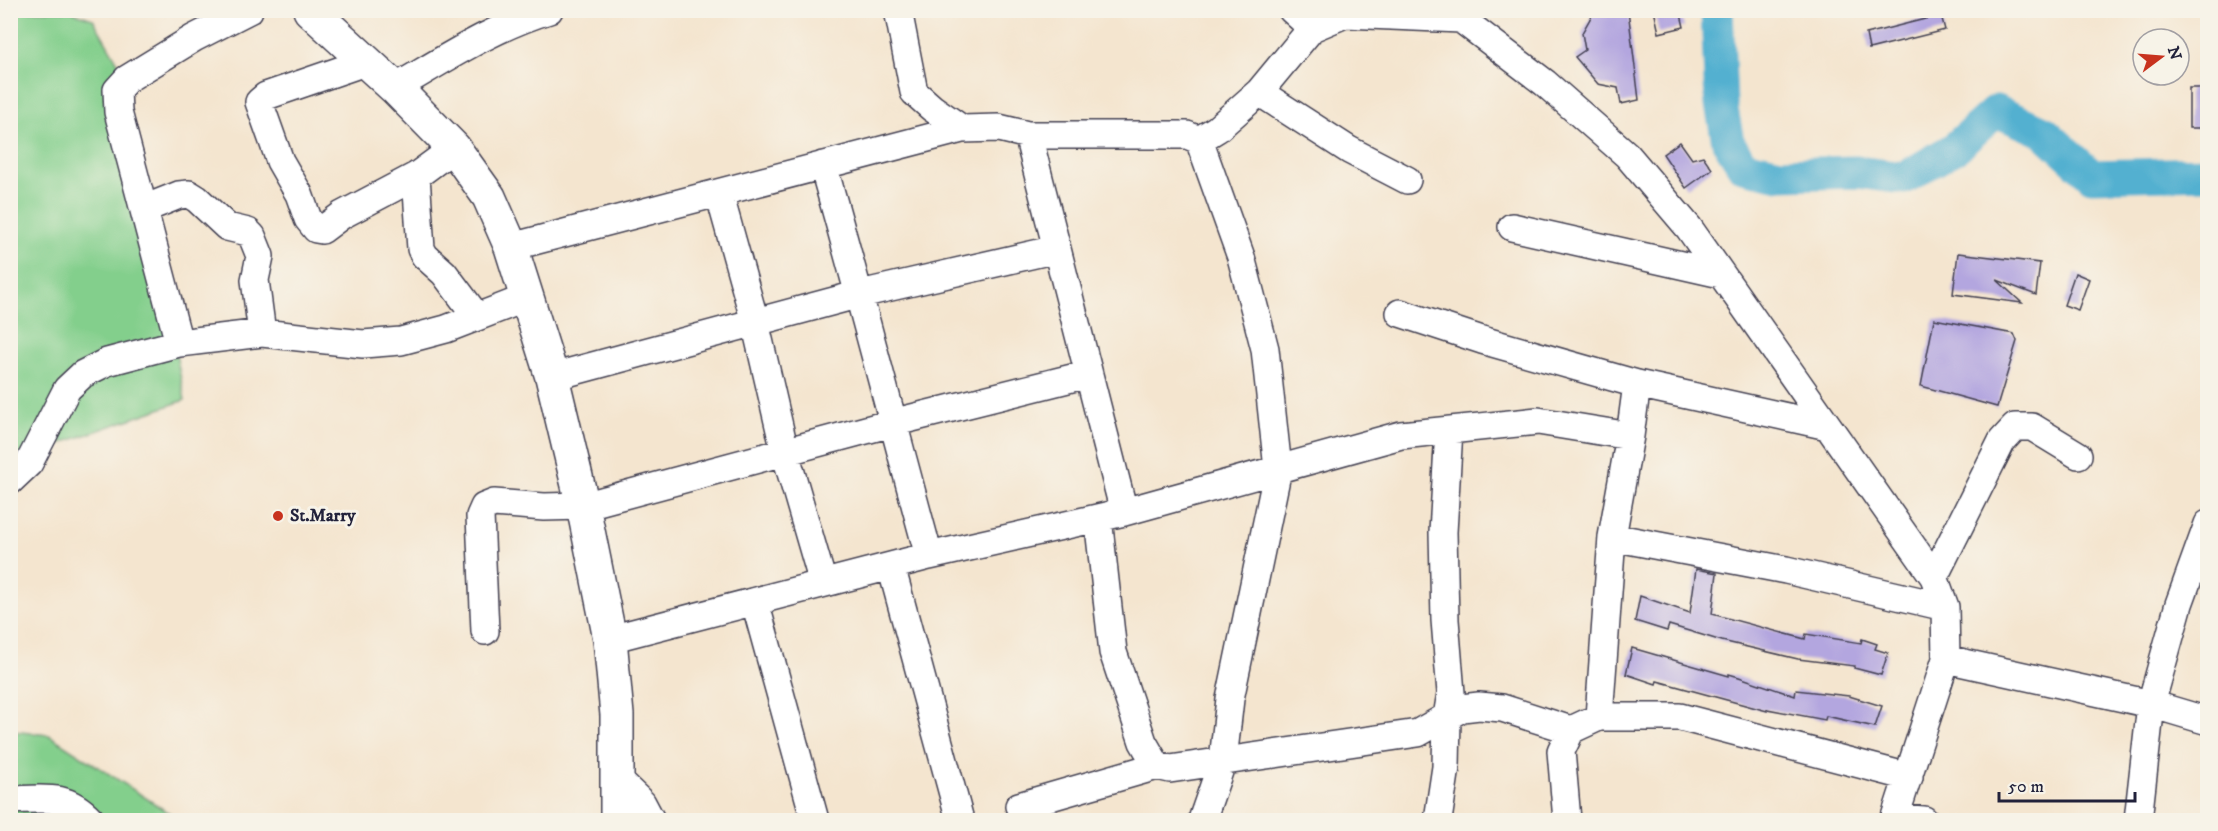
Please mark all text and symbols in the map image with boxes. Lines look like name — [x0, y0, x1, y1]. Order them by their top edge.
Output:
north arrow — [2131, 27, 2191, 87]
text: N — [2163, 44, 2186, 62]
place label: St.Marry — [290, 505, 356, 527]
marker: St.Marry — [271, 509, 285, 523]
scale bar — [1999, 765, 2136, 803]
text: 50 m — [2008, 776, 2044, 798]

